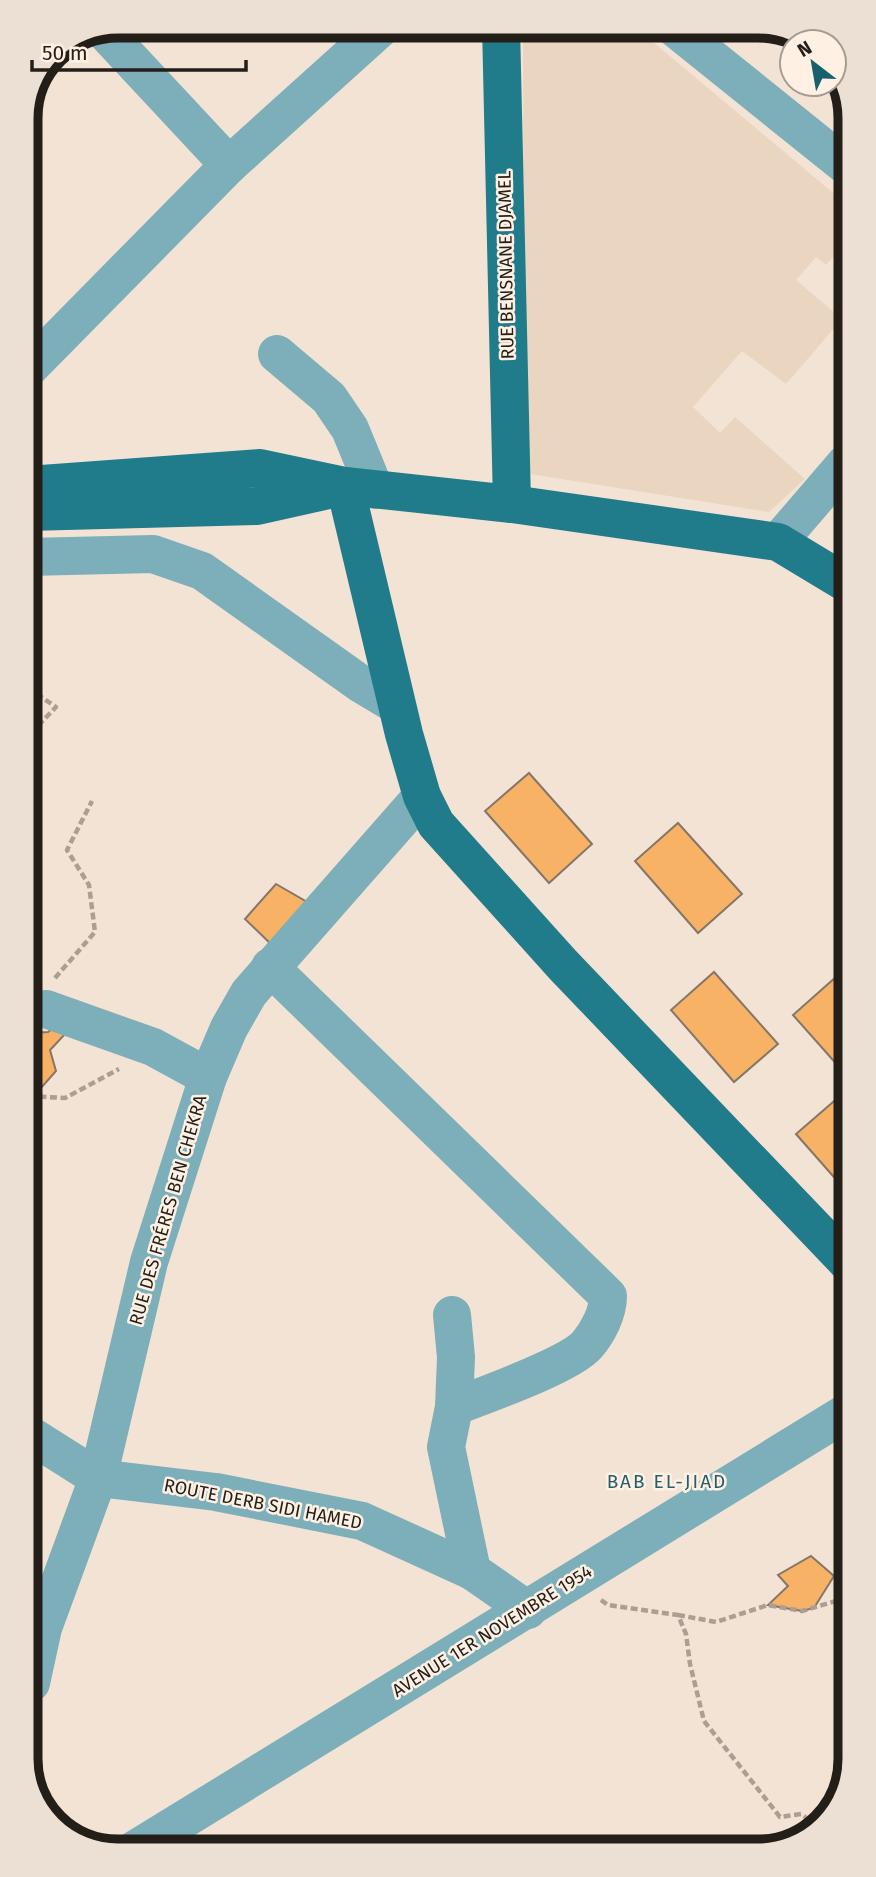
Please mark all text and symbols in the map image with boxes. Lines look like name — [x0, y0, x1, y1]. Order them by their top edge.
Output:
scale bar — [32, 28, 245, 72]
north arrow — [778, 28, 848, 98]
text: N — [793, 36, 816, 62]
text: 50 m — [42, 40, 88, 66]
street label: RUE BENSNANE DJAMEL — [493, 170, 519, 360]
street label: RUE DES FRÉRES BEN CHEKRA — [124, 1091, 212, 1328]
district label: BAB EL-JIAD — [607, 1470, 727, 1493]
street label: ROUTE DERB SIDI HAMED — [162, 1474, 364, 1534]
street label: AVENUE 1ER NOVEMBRE 1954 — [388, 1560, 596, 1702]

